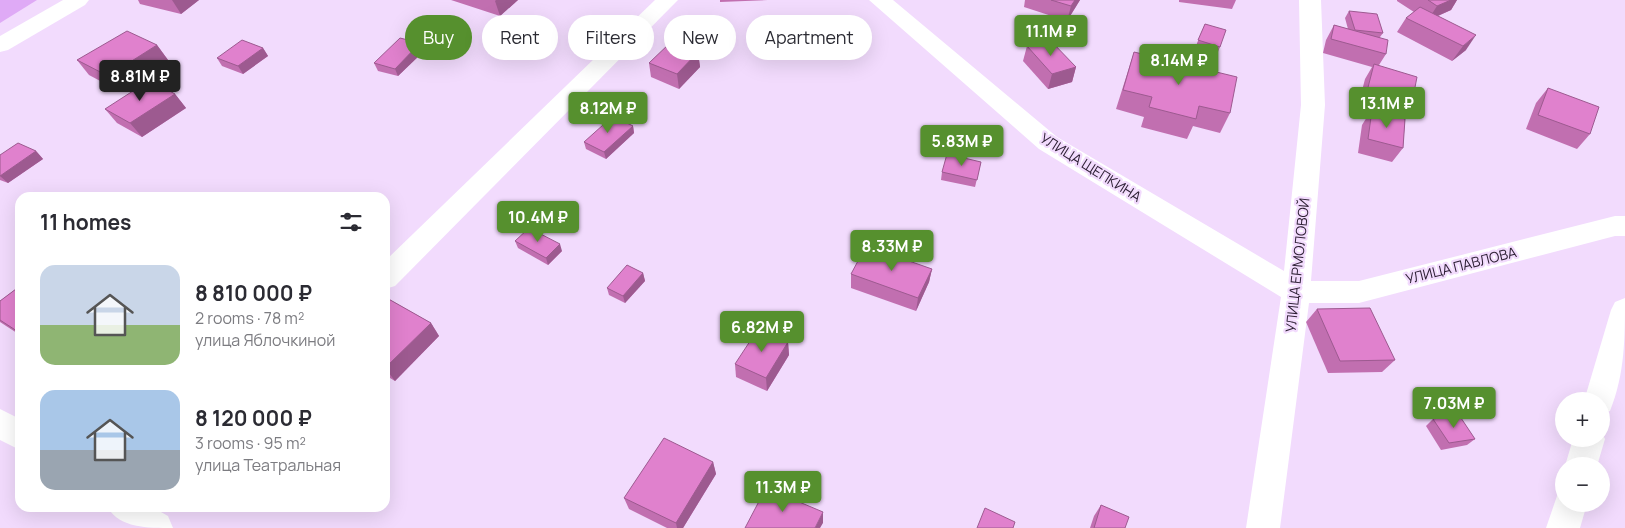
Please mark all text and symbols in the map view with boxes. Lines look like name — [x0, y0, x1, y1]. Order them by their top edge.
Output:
chip: Buy — [405, 15, 472, 60]
chip: Rent — [482, 15, 558, 60]
chip: Filters — [568, 15, 654, 60]
chip: New — [664, 15, 736, 60]
chip: Apartment — [746, 15, 872, 60]
pin: 11.1M ₽ — [1005, 15, 1097, 57]
text: 11.1M ₽ — [1025, 20, 1077, 42]
pin: 8.14M ₽ — [1133, 44, 1225, 86]
text: 8.14M ₽ — [1150, 49, 1208, 71]
pin: 8.81M ₽ — [94, 59, 186, 102]
text: 8.81M ₽ — [110, 65, 170, 87]
pin: 13.1M ₽ — [1341, 86, 1433, 129]
pin: 8.12M ₽ — [562, 92, 654, 134]
text: 13.1M ₽ — [1360, 92, 1414, 114]
text: 8.12M ₽ — [579, 97, 637, 119]
pin: 5.83M ₽ — [916, 124, 1008, 167]
street label: УЛИЦА ЩЕПКИНА — [1037, 128, 1145, 206]
text: 5.83M ₽ — [931, 130, 993, 152]
street label: УЛИЦА ЕРМОЛОВОЙ — [1280, 197, 1314, 333]
pin: 10.4M ₽ — [492, 200, 584, 243]
text: 10.4M ₽ — [508, 206, 568, 228]
text: 11 homes — [40, 208, 131, 236]
icon: filters — [337, 208, 365, 236]
pin: 8.33M ₽ — [846, 230, 938, 272]
text: 8.33M ₽ — [861, 235, 923, 257]
street label: УЛИЦА ПАВЛОВА — [1404, 242, 1518, 288]
text: 8 810 000 ₽ — [195, 279, 312, 307]
icon: home — [80, 285, 140, 345]
text: 2 rooms · 78 m² — [195, 307, 304, 329]
pin: 6.82M ₽ — [716, 310, 808, 353]
text: 6.82M ₽ — [731, 316, 793, 338]
text: улица Яблочкиной — [195, 329, 335, 351]
pin: 7.03M ₽ — [1408, 386, 1500, 429]
text: 7.03M ₽ — [1424, 392, 1484, 414]
map controls — [1555, 392, 1610, 512]
button: + — [1555, 392, 1610, 447]
text: 8 120 000 ₽ — [195, 404, 312, 432]
icon: home — [80, 410, 140, 470]
text: 3 rooms · 95 m² — [195, 432, 306, 454]
text: улица Театральная — [195, 454, 341, 476]
button: − — [1555, 457, 1610, 512]
pin: 11.3M ₽ — [737, 470, 829, 513]
text: 11.3M ₽ — [755, 476, 811, 498]

